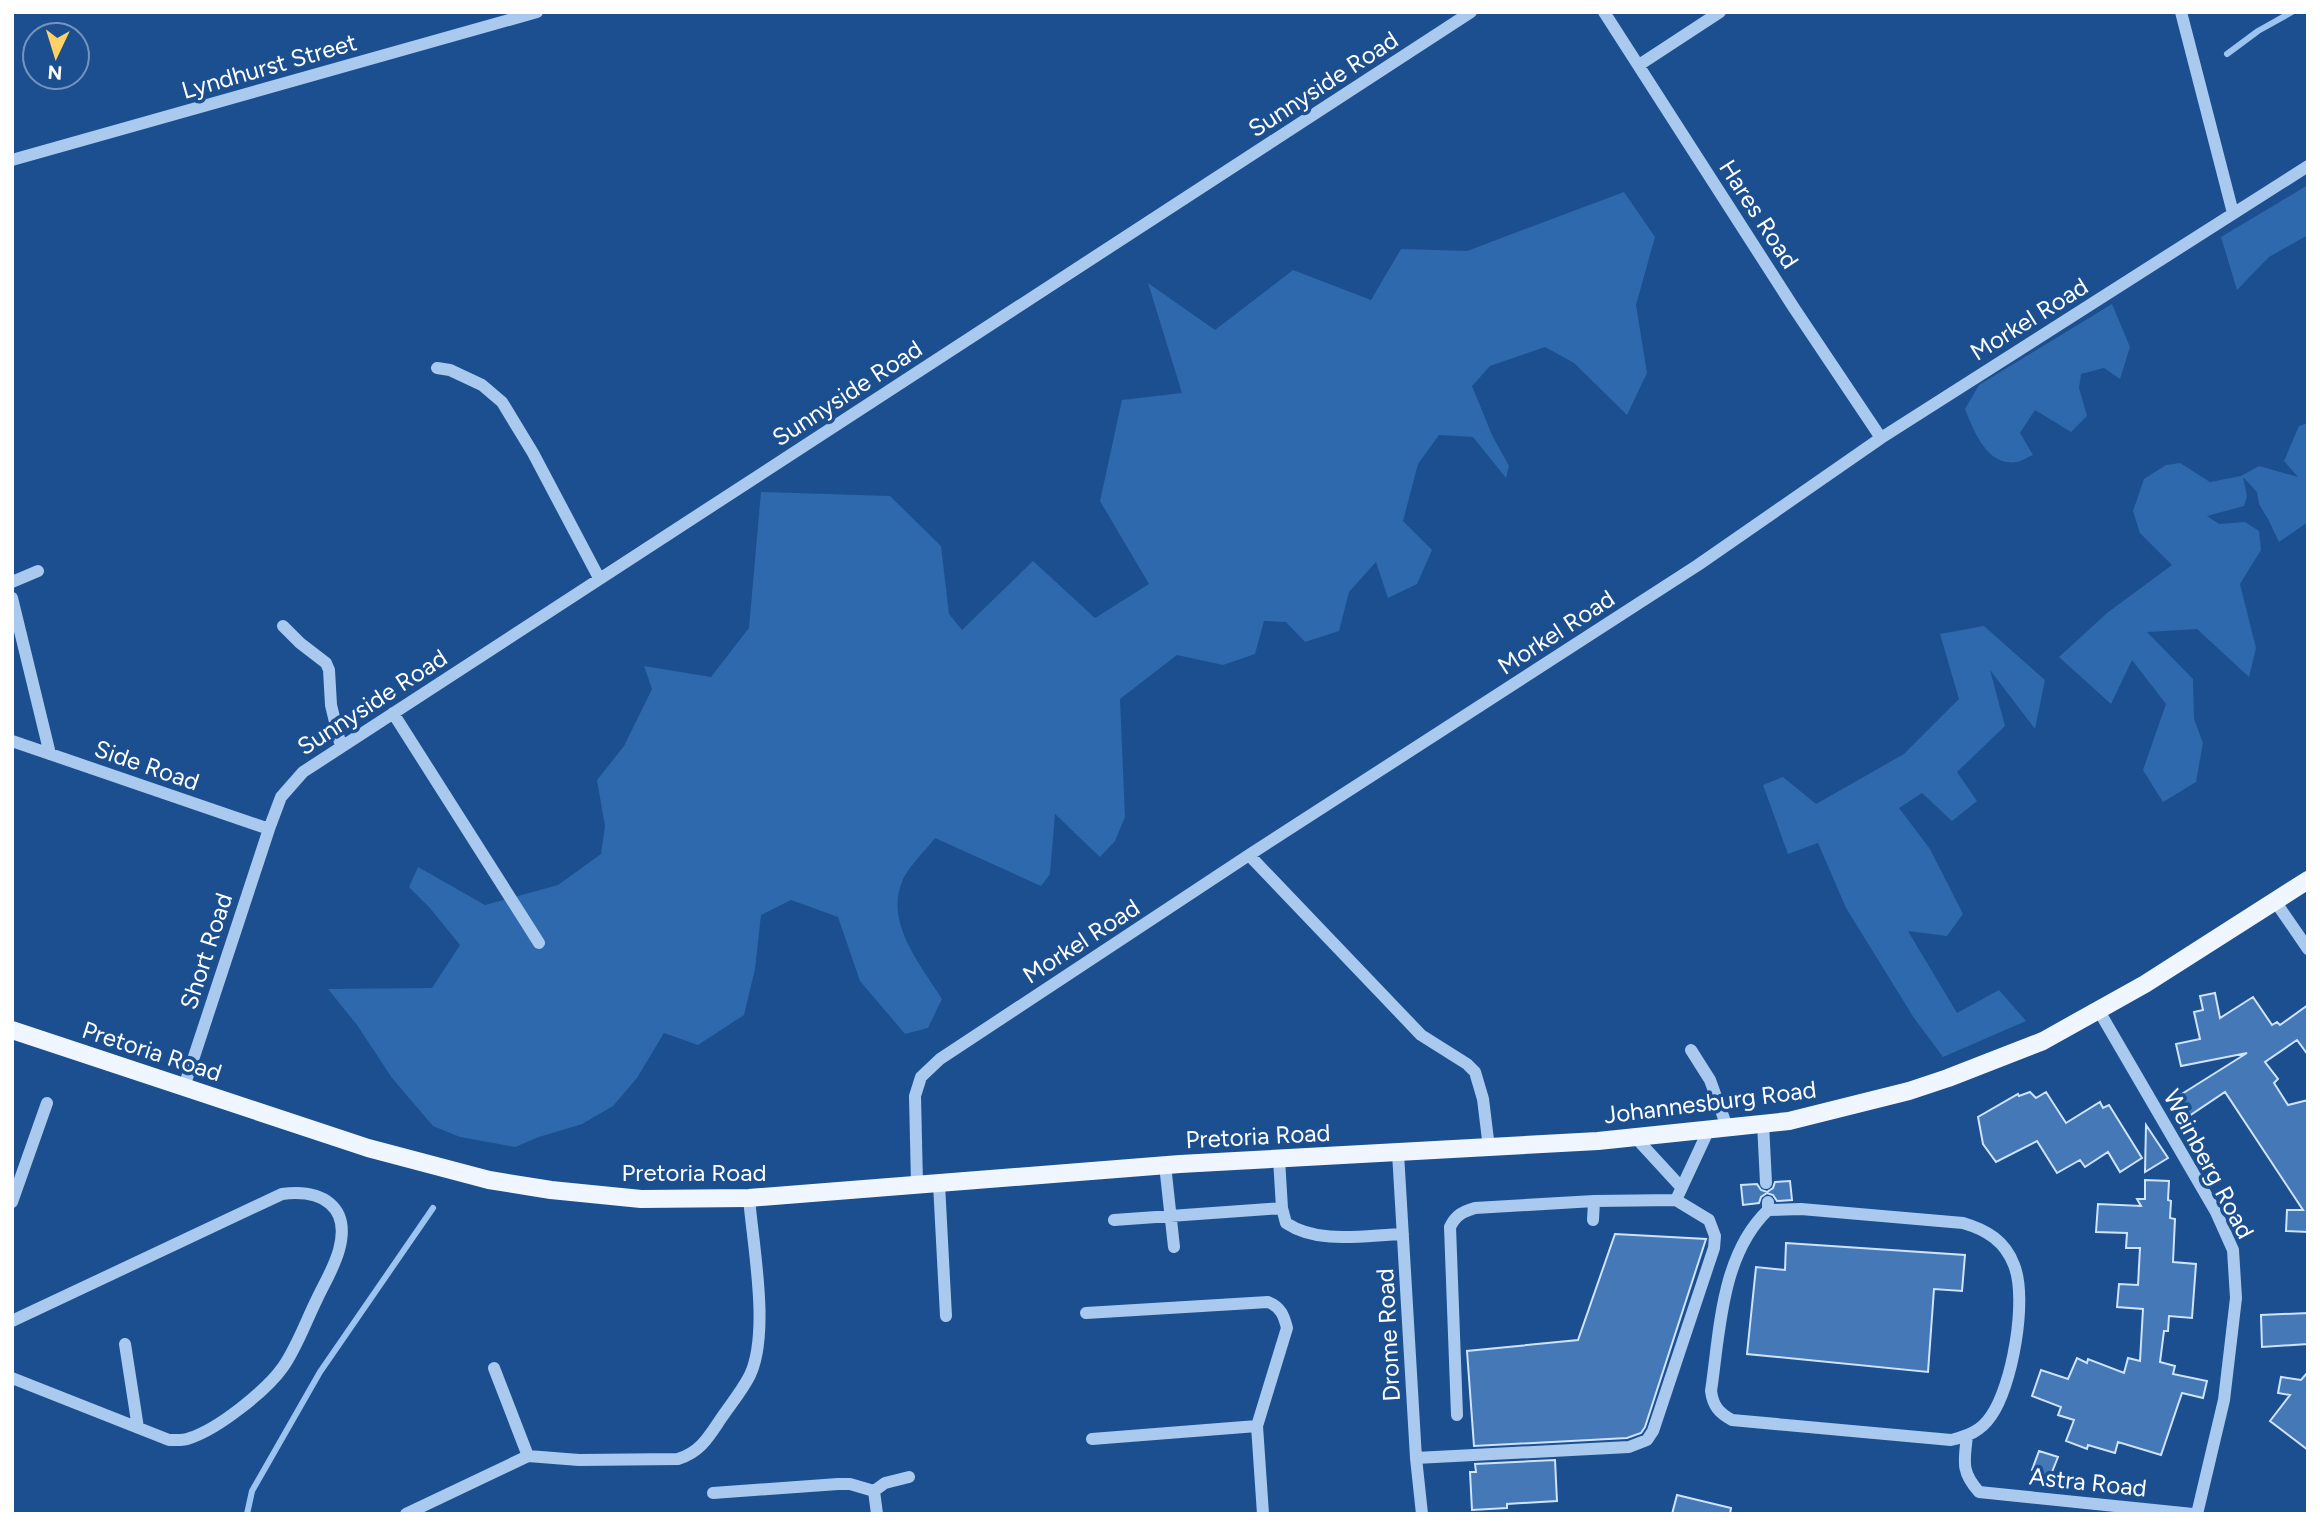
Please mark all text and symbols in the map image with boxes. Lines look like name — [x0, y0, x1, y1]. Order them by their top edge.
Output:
north arrow — [21, 21, 91, 91]
street label: Sunnyside Road — [1243, 25, 1403, 143]
street label: Lyndhurst Street — [178, 27, 360, 105]
text: N — [47, 60, 63, 84]
street label: Hares Road — [1713, 154, 1805, 274]
street label: Morkel Road — [1965, 271, 2093, 367]
street label: Sunnyside Road — [767, 334, 927, 452]
street label: Morkel Road — [1492, 584, 1620, 680]
street label: Sunnyside Road — [292, 643, 452, 761]
street label: Side Road — [91, 734, 203, 796]
street label: Short Road — [174, 889, 238, 1013]
street label: Morkel Road — [1017, 893, 1145, 989]
street label: Pretoria Road — [79, 1015, 225, 1087]
street label: Johannesburg Road — [1602, 1075, 1818, 1129]
street label: Weinberg Road — [2158, 1084, 2260, 1244]
street label: Pretoria Road — [1185, 1118, 1331, 1154]
street label: Pretoria Road — [621, 1158, 767, 1187]
street label: Drome Road — [1370, 1268, 1406, 1402]
street label: Astra Road — [2028, 1461, 2148, 1503]

